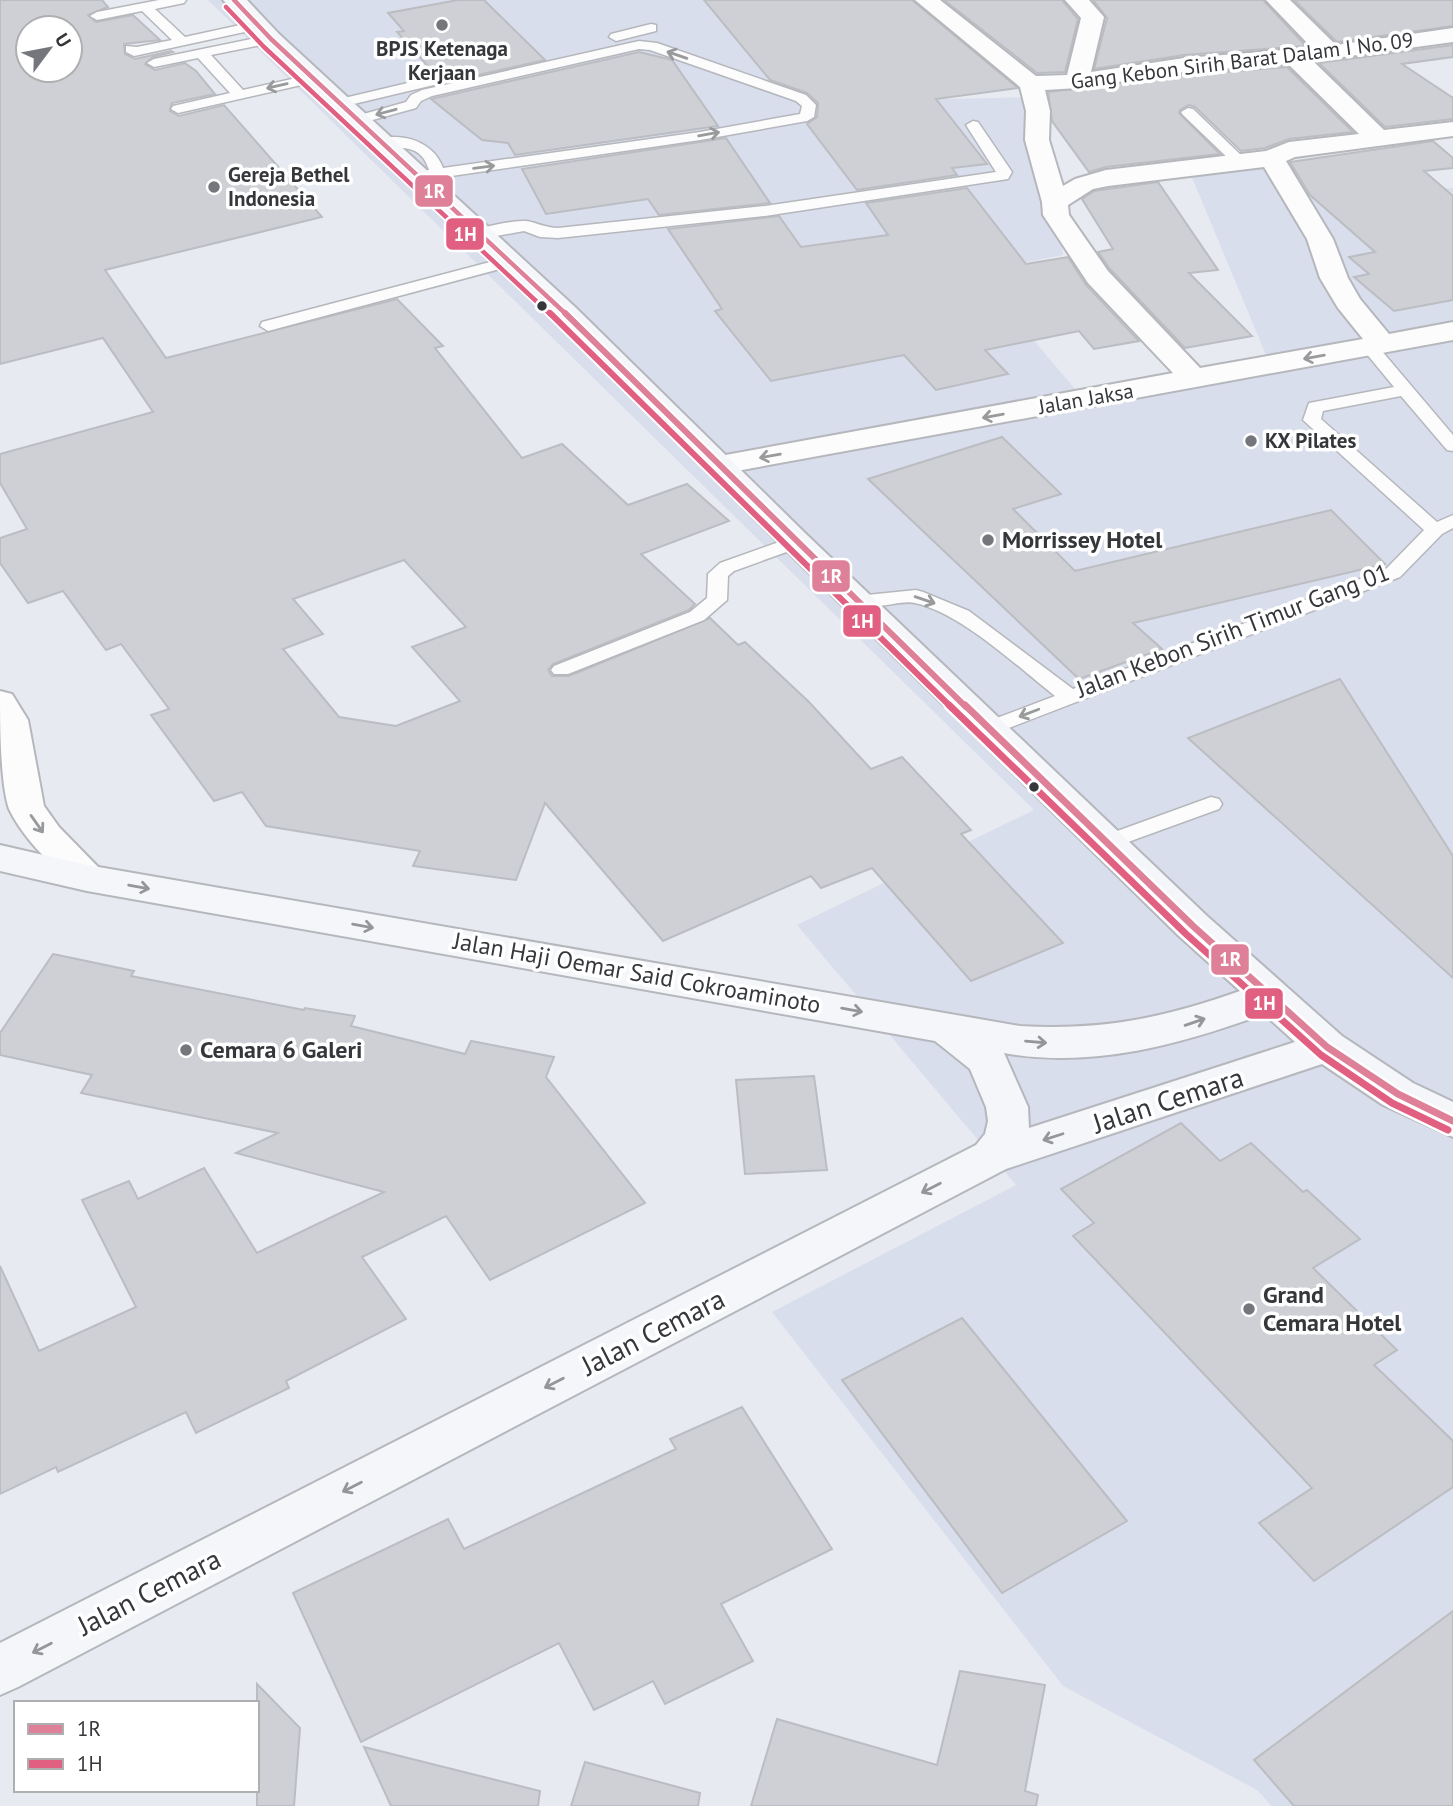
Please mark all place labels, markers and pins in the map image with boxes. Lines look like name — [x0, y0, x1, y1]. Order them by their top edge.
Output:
marker: BPJS Ketenaga Kerjaan — [434, 17, 450, 33]
place label: BPJS Ketenaga Kerjaan — [376, 35, 508, 86]
place label: Gereja Bethel Indonesia — [228, 161, 350, 212]
marker: Gereja Bethel Indonesia — [206, 179, 222, 195]
unlabelled marker — [535, 299, 549, 313]
place label: KX Pilates — [1265, 427, 1356, 454]
marker: KX Pilates — [1243, 433, 1259, 449]
place label: Morrissey Hotel — [1002, 524, 1163, 555]
marker: Morrissey Hotel — [980, 532, 996, 548]
unlabelled marker — [1027, 780, 1041, 794]
place label: Cemara 6 Galeri — [200, 1034, 362, 1065]
marker: Cemara 6 Galeri — [178, 1042, 194, 1058]
place label: Grand Cemara Hotel — [1263, 1279, 1402, 1338]
marker: Grand Cemara Hotel — [1241, 1301, 1257, 1317]

